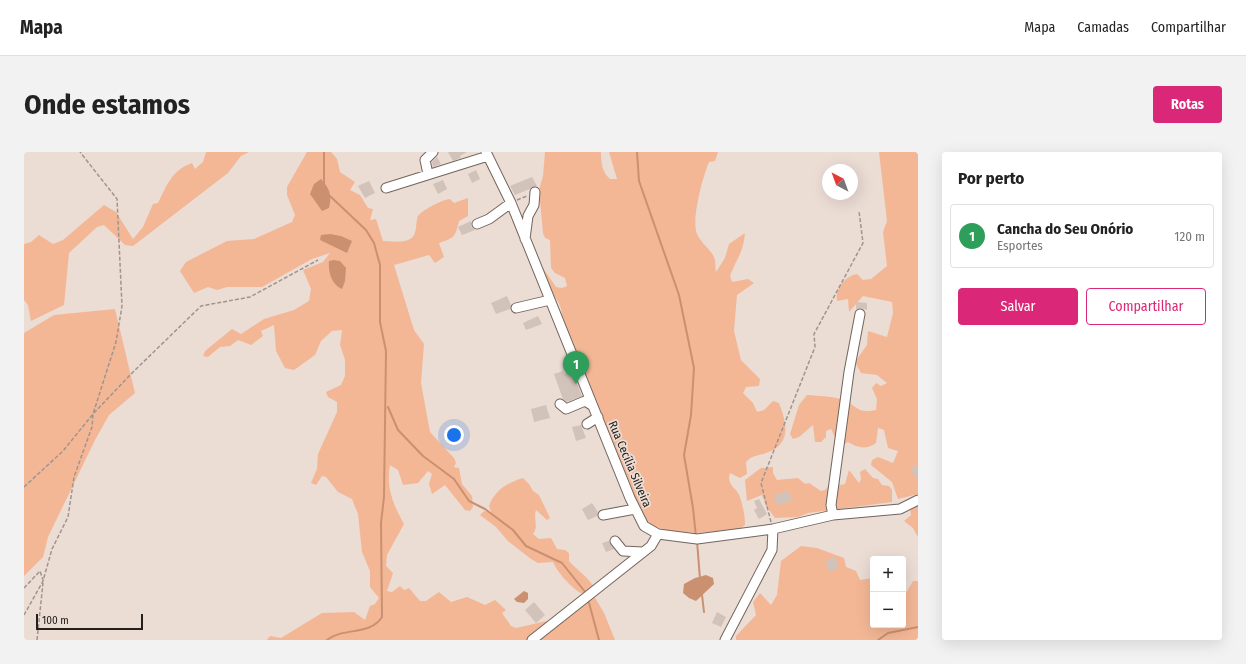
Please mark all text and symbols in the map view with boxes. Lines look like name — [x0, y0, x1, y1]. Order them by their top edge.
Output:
text: Mapa — [20, 16, 63, 39]
text: Mapa — [1024, 19, 1055, 36]
text: Camadas — [1077, 19, 1129, 36]
text: Compartilhar — [1151, 19, 1226, 36]
button: Rotas — [1153, 86, 1222, 123]
text: Onde estamos — [24, 88, 190, 121]
north arrow — [822, 164, 858, 200]
text: Por perto — [958, 168, 1024, 189]
text: Cancha do Seu Onório — [997, 220, 1133, 238]
text: 1 — [969, 229, 975, 244]
text: 120 m — [1174, 229, 1205, 244]
text: Esportes — [997, 238, 1043, 253]
button: Salvar — [958, 288, 1078, 325]
button: Compartilhar — [1086, 288, 1206, 325]
pin: 1 — [563, 351, 589, 384]
street label: Rua Cecília Silveira — [605, 419, 655, 509]
your location — [444, 425, 464, 445]
map controls — [870, 556, 906, 628]
button: + — [870, 556, 906, 592]
button: − — [870, 592, 906, 628]
scale bar — [36, 612, 143, 631]
text: 100 m — [42, 614, 69, 627]

